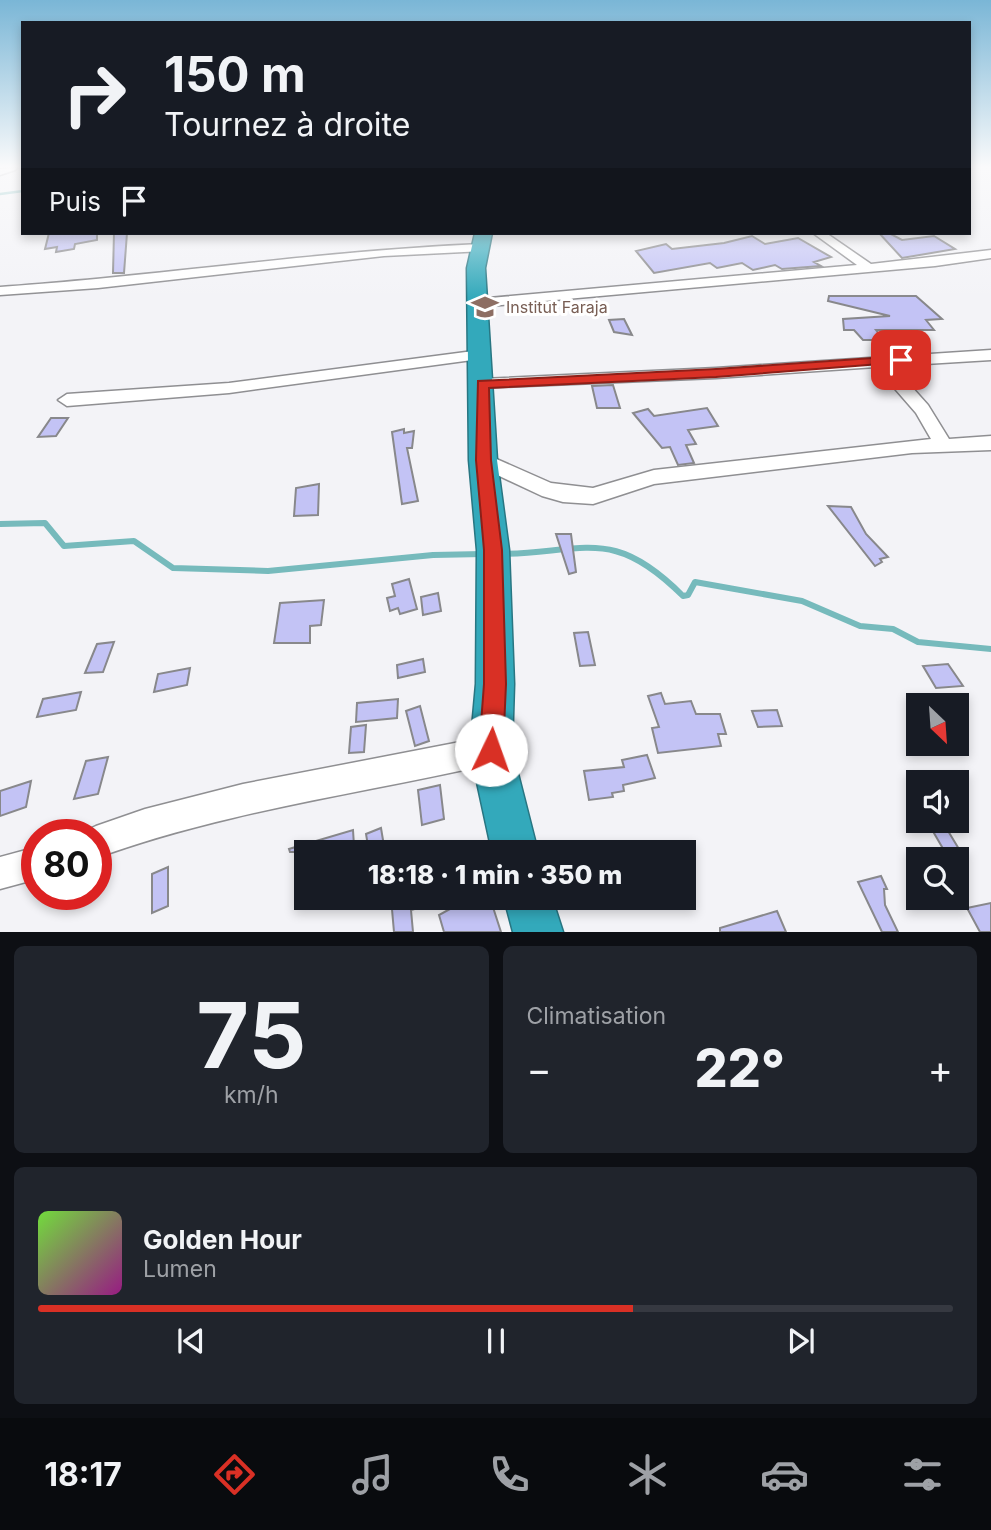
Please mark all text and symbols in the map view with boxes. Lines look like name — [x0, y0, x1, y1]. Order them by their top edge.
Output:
text: 150 m — [164, 45, 306, 104]
icon: right — [49, 49, 140, 140]
text: Tournez à droite — [164, 105, 410, 144]
icon: arrive — [115, 182, 153, 220]
text: Puis — [49, 186, 101, 217]
school or university icon: Institut Faraja — [470, 292, 500, 322]
place label: Institut Faraja — [506, 297, 608, 317]
pin — [871, 330, 931, 390]
icon: arrive — [882, 341, 920, 379]
north arrow — [906, 693, 970, 756]
map controls — [906, 693, 969, 910]
position arrow — [454, 713, 528, 787]
button: sound — [906, 770, 969, 833]
speed limit sign: 80 — [21, 819, 112, 910]
button: search — [906, 847, 969, 910]
text: 18:18 · 1 min · 350 m — [368, 859, 622, 890]
text: 75 — [196, 980, 306, 1090]
text: Climatisation — [527, 1002, 666, 1030]
text: 22° — [695, 1037, 785, 1100]
text: − — [527, 1046, 552, 1092]
text: + — [928, 1046, 953, 1092]
text: km/h — [224, 1081, 279, 1109]
text: Golden Hour — [143, 1224, 302, 1255]
text: Lumen — [143, 1255, 217, 1283]
icon: previous — [172, 1322, 210, 1360]
icon: pause — [477, 1322, 515, 1360]
icon: next — [782, 1322, 820, 1360]
icon: directions — [210, 1450, 259, 1499]
icon: music — [348, 1450, 397, 1499]
icon: phone — [485, 1450, 534, 1499]
icon: climate — [623, 1450, 672, 1499]
icon: car — [760, 1450, 809, 1499]
icon: filters — [898, 1450, 947, 1499]
text: 18:17 — [44, 1455, 122, 1494]

